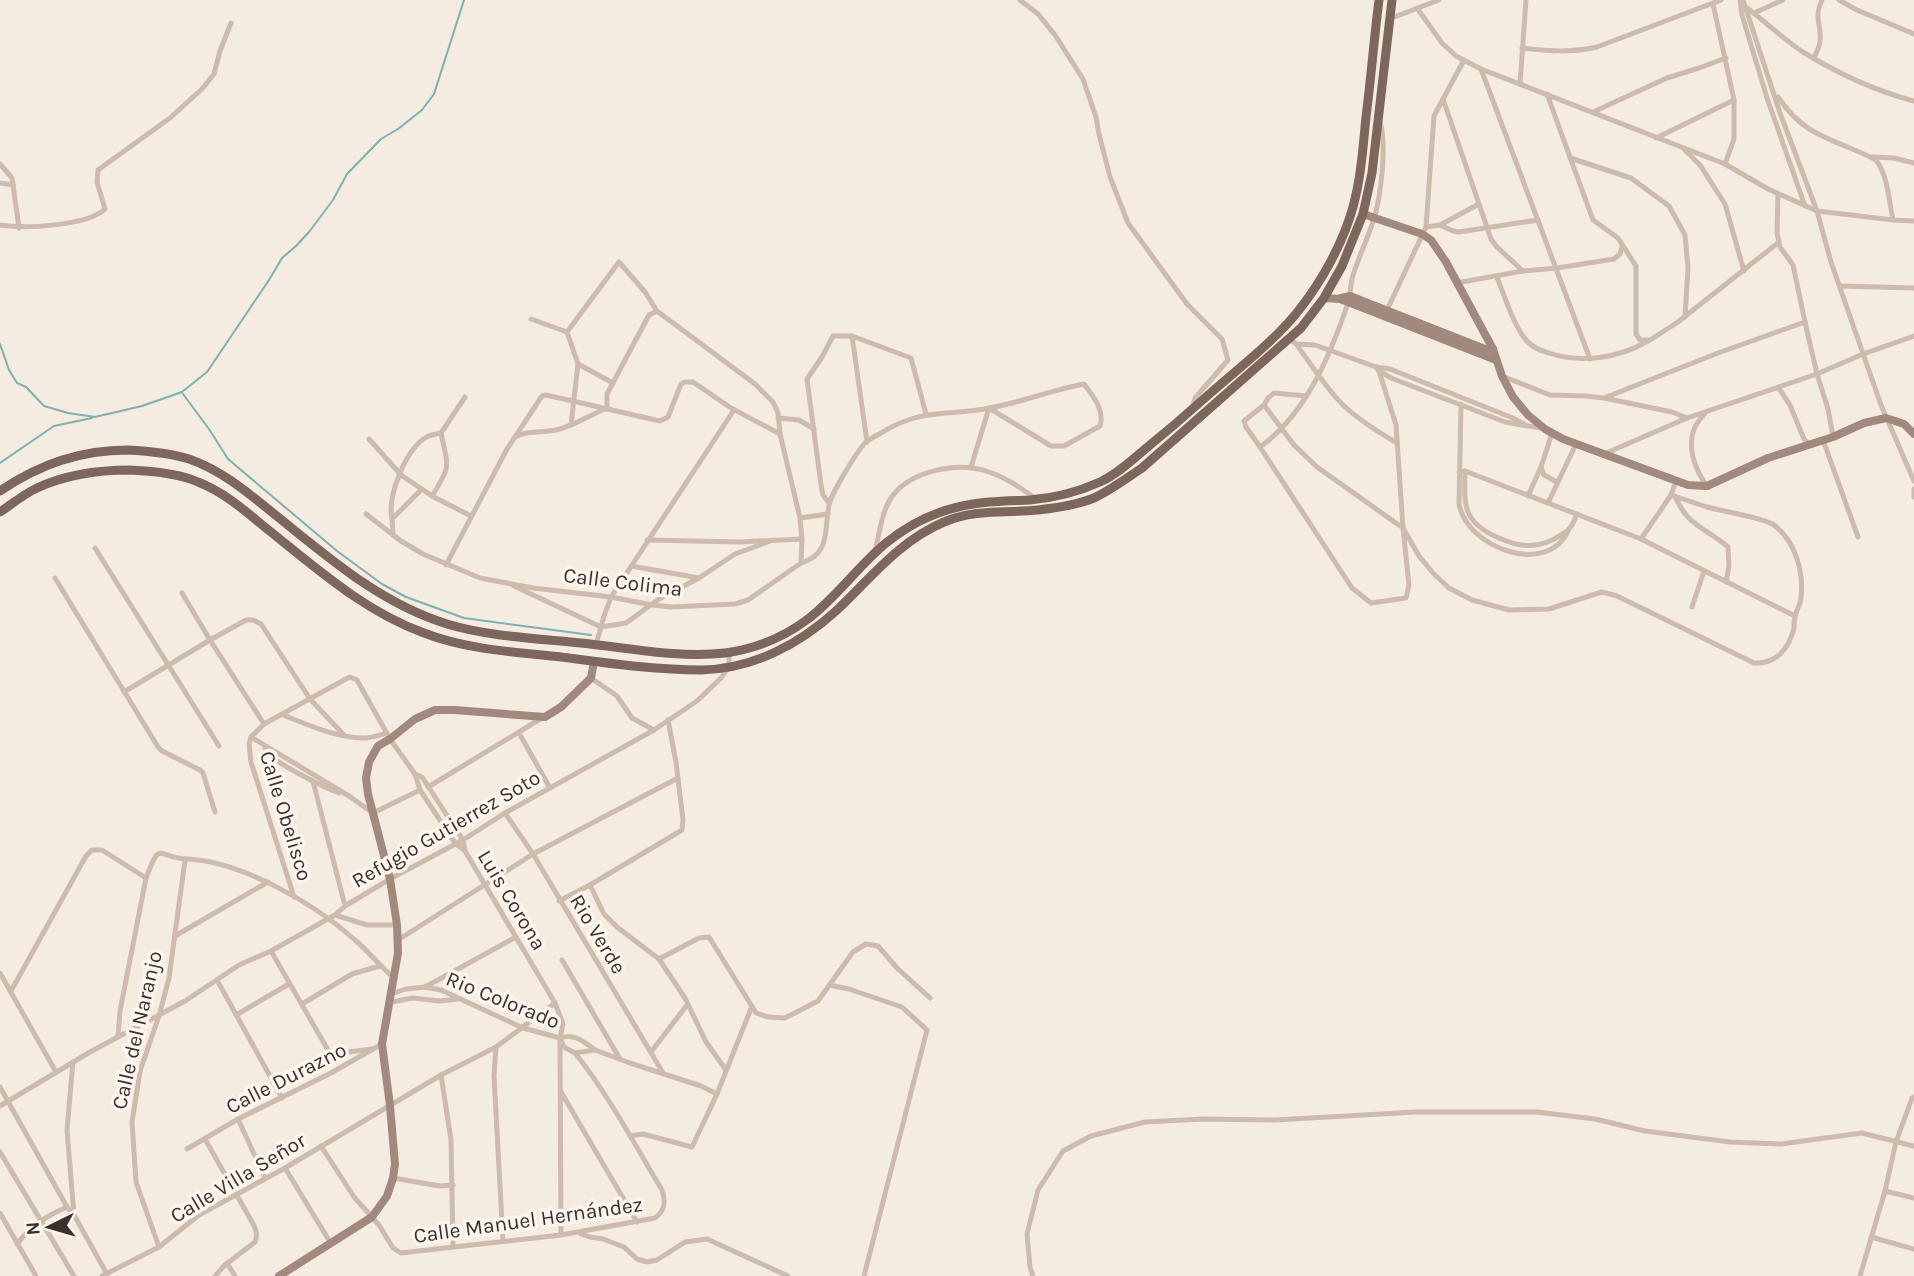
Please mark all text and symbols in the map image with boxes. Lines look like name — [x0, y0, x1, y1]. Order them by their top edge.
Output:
street label: Calle Colima — [562, 563, 684, 601]
street label: Calle Obelisco — [255, 748, 317, 884]
street label: Refugio Gutierrez Soto — [347, 765, 545, 893]
street label: Luis Corona — [473, 846, 551, 954]
street label: Rio Verde — [565, 890, 631, 978]
street label: Calle del Naranjo — [107, 948, 167, 1112]
street label: Rio Colorado — [443, 966, 563, 1034]
street label: Calle Durazno — [222, 1037, 350, 1119]
street label: Calle Villa Señor — [166, 1128, 310, 1228]
north arrow — [14, 1192, 84, 1262]
street label: Calle Manuel Hernández — [412, 1192, 644, 1248]
text: N — [22, 1221, 45, 1236]

